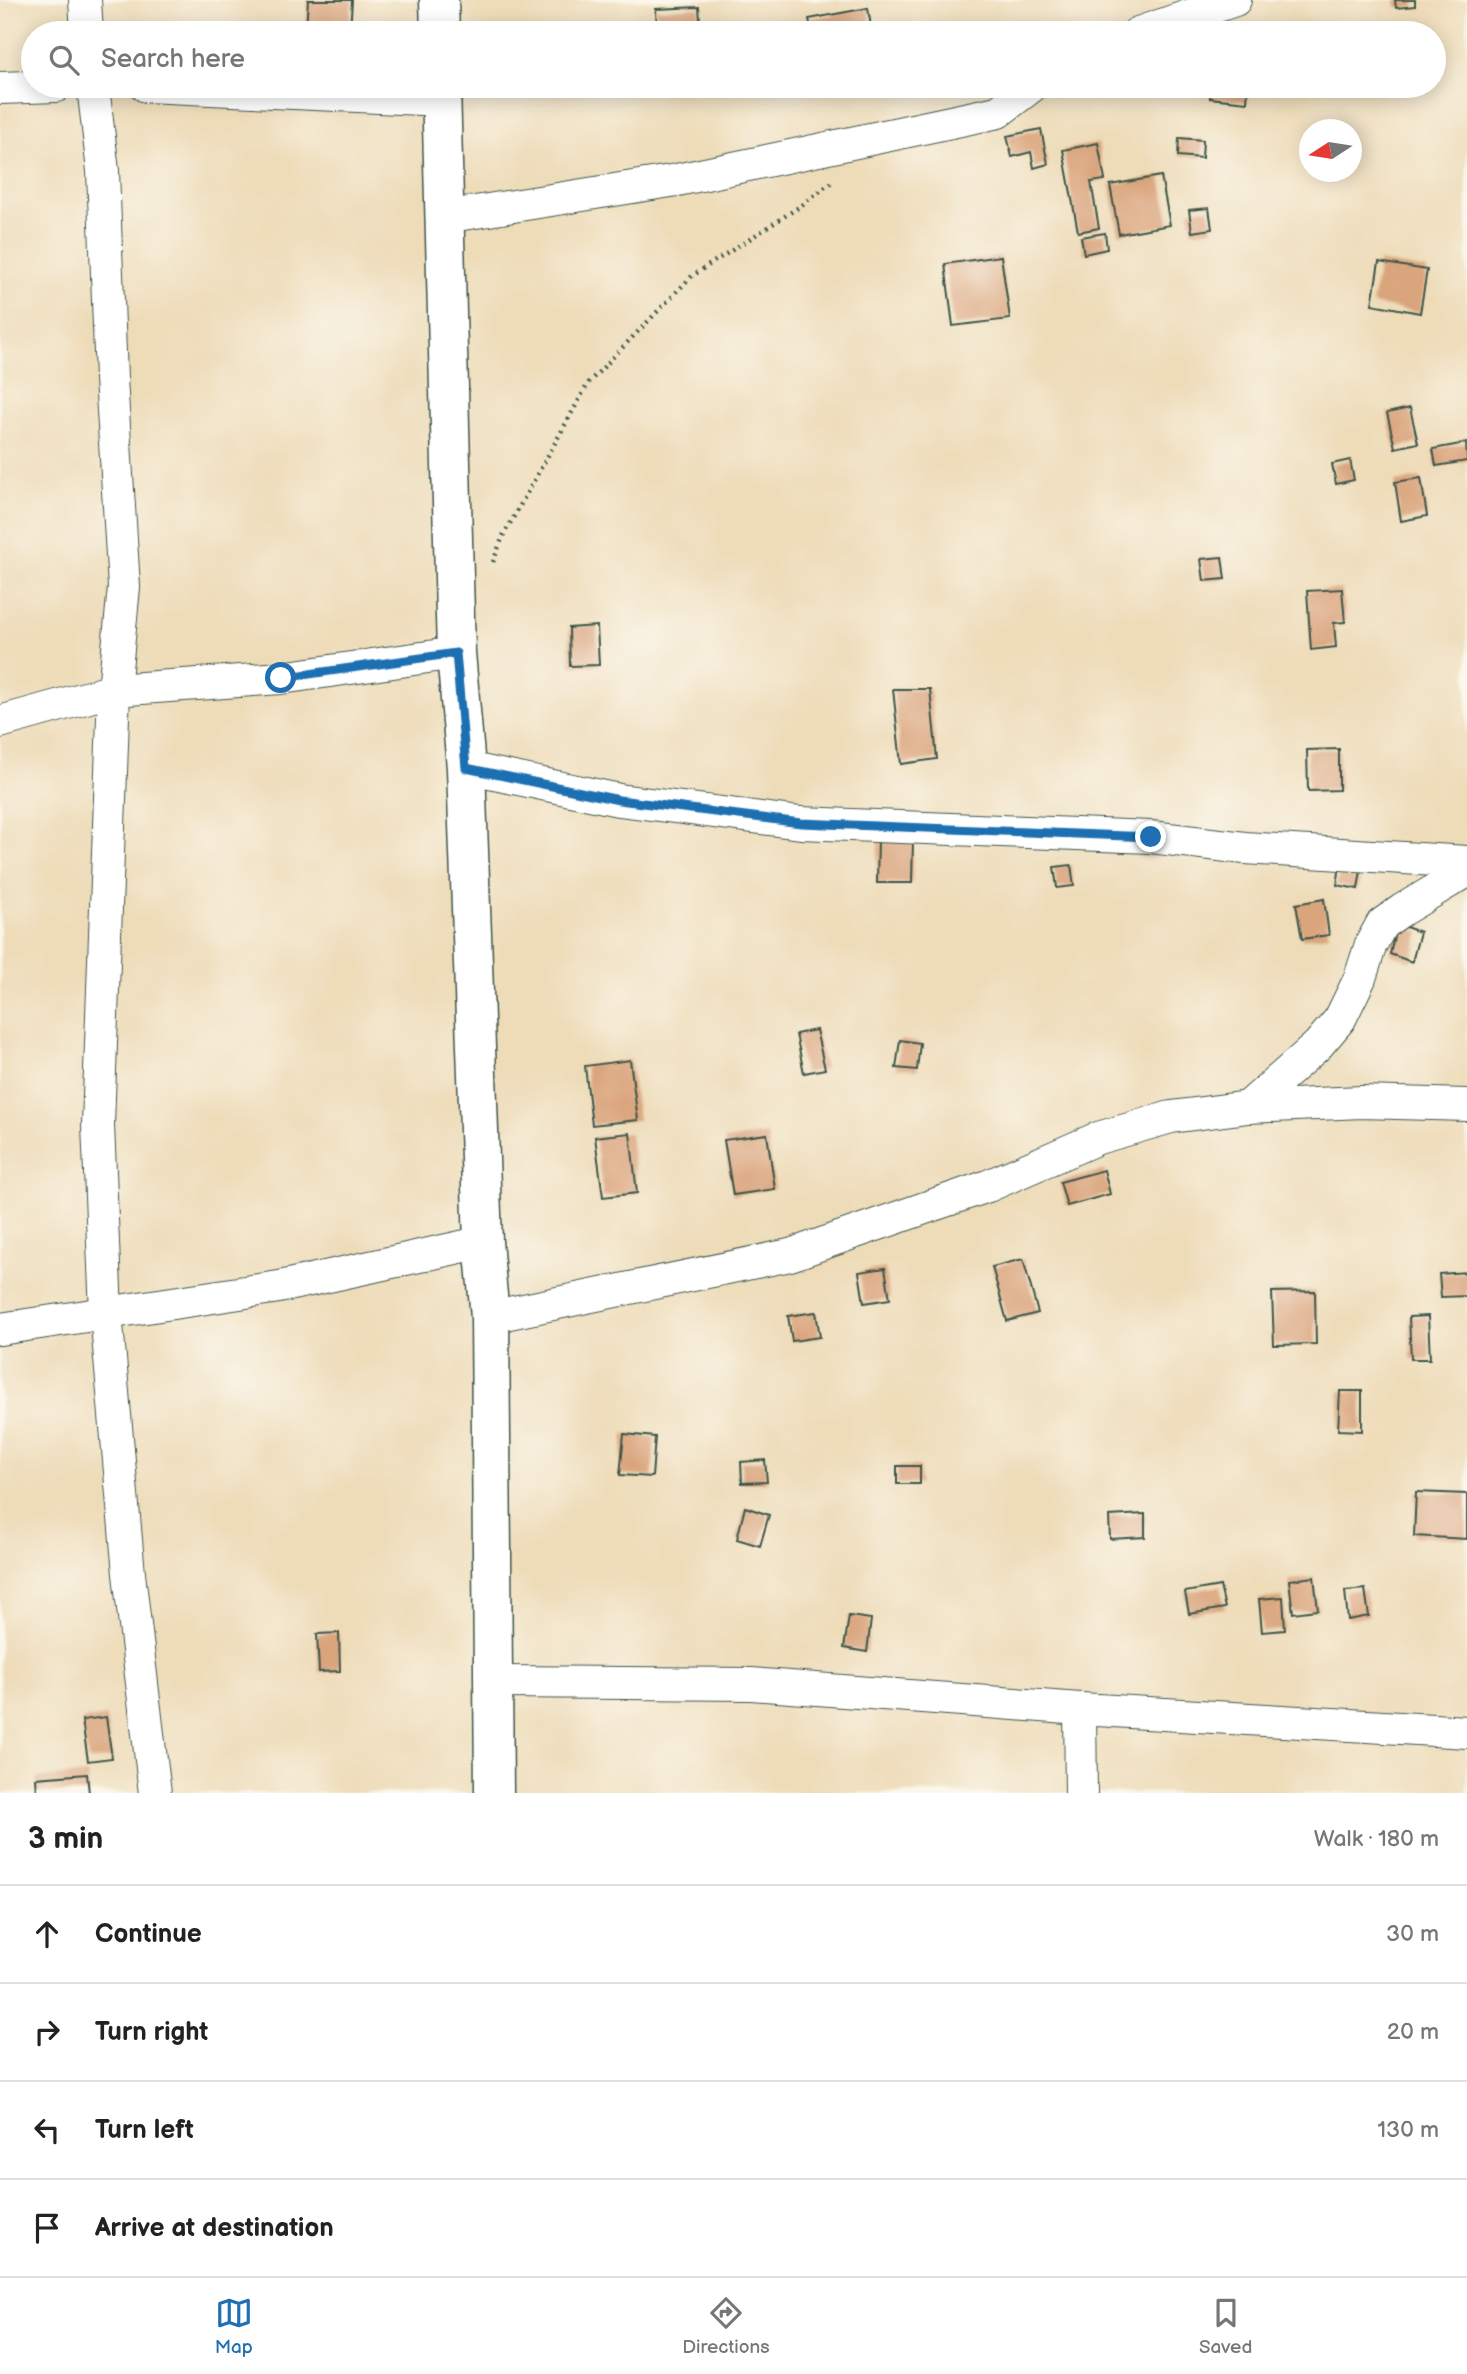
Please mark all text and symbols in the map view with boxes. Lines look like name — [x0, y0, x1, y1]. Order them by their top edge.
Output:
search box — [21, 21, 1446, 98]
icon: search — [45, 41, 83, 79]
text: Search here — [101, 44, 245, 75]
north arrow — [1299, 119, 1362, 182]
route start — [265, 662, 296, 693]
route end — [1135, 821, 1166, 852]
text: 3 min — [28, 1821, 103, 1857]
text: Walk · 180 m — [1314, 1825, 1439, 1853]
icon: ahead — [28, 1915, 66, 1953]
text: Continue — [95, 1919, 202, 1950]
text: 30 m — [1386, 1920, 1439, 1948]
icon: right — [28, 2013, 66, 2051]
text: Turn right — [95, 2017, 208, 2048]
text: 20 m — [1387, 2018, 1439, 2046]
icon: left — [28, 2111, 66, 2149]
text: Turn left — [95, 2115, 194, 2146]
text: 130 m — [1377, 2116, 1439, 2144]
icon: arrive — [28, 2209, 66, 2247]
text: Arrive at destination — [95, 2213, 334, 2244]
tab: Map — [215, 2294, 253, 2359]
tab: Directions — [682, 2294, 770, 2359]
tab: Saved — [1199, 2294, 1252, 2359]

